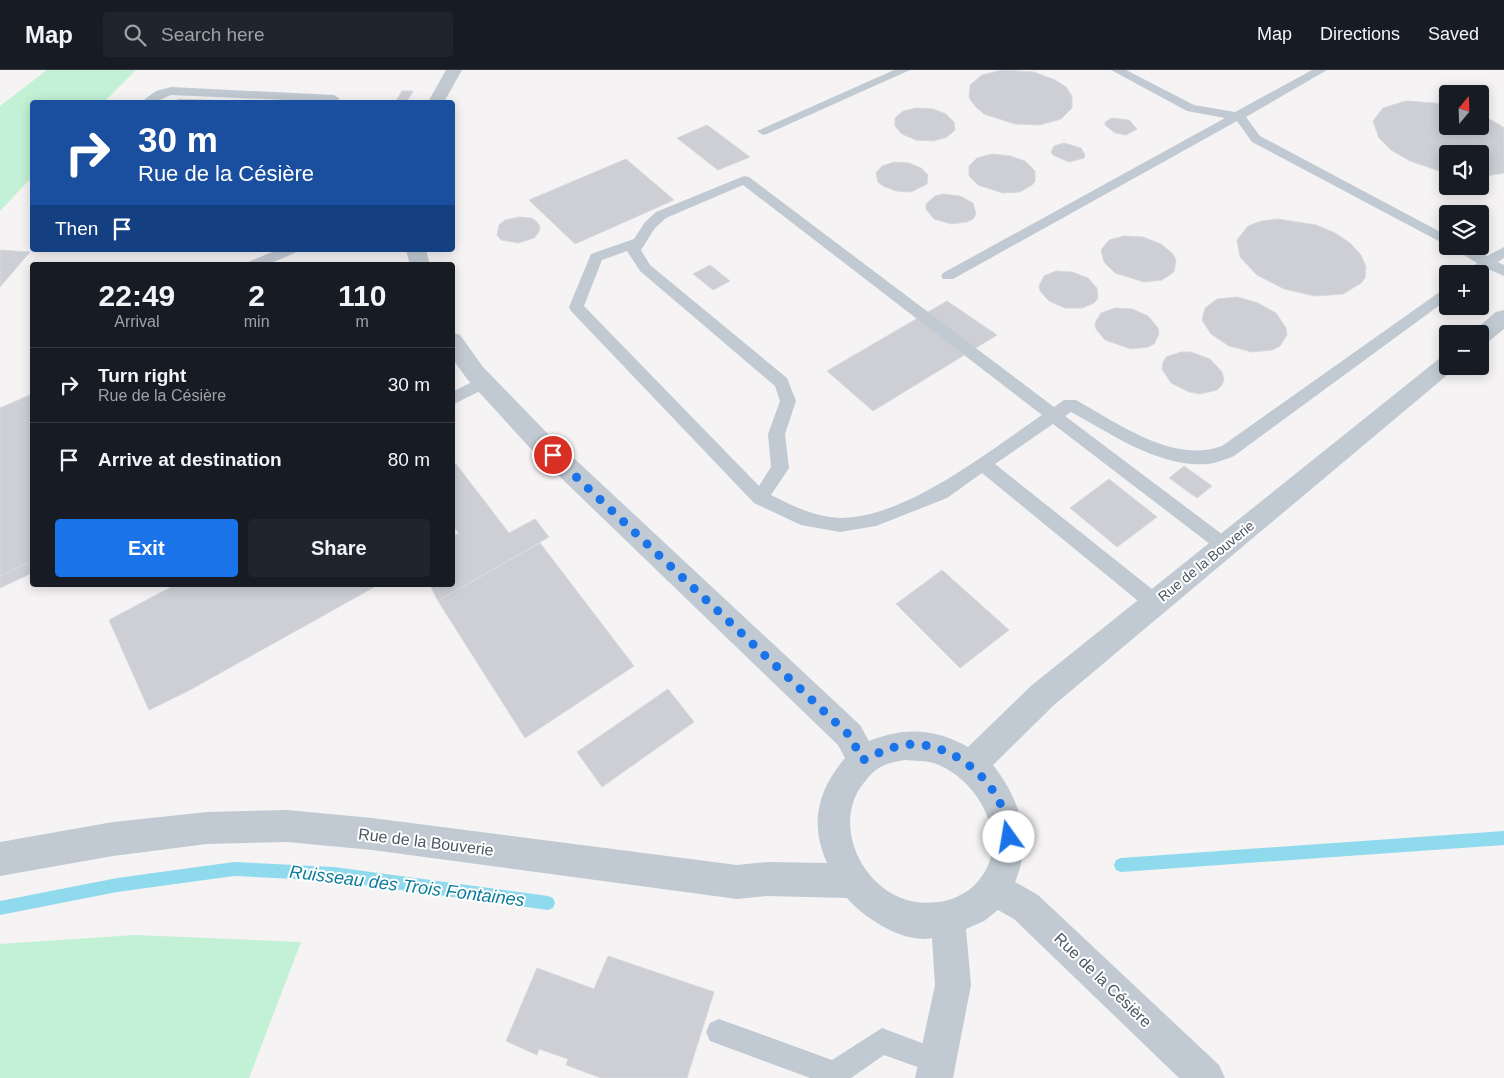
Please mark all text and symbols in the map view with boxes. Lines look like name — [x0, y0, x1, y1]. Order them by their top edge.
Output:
search box — [103, 12, 453, 57]
text: Map — [25, 21, 73, 48]
icon: search — [121, 21, 149, 49]
text: Search here — [161, 24, 265, 45]
text: Map — [1257, 24, 1292, 44]
text: Directions — [1320, 24, 1400, 44]
text: Saved — [1428, 24, 1479, 44]
north arrow — [1439, 85, 1489, 135]
map controls — [1439, 85, 1489, 375]
icon: right — [55, 120, 120, 185]
text: 30 m — [138, 120, 218, 159]
button: sound — [1439, 145, 1489, 195]
text: Rue de la Césière — [138, 161, 314, 186]
button: layers — [1439, 205, 1489, 255]
icon: arrive — [108, 215, 136, 243]
text: Then — [55, 218, 98, 239]
button: + — [1439, 265, 1489, 315]
text: 22:49 — [99, 279, 175, 312]
text: 2 — [248, 279, 265, 312]
text: 110 — [338, 279, 386, 312]
text: Arrival — [114, 313, 160, 330]
text: min — [244, 313, 270, 330]
text: m — [356, 313, 369, 330]
button: − — [1439, 325, 1489, 375]
text: Turn right — [98, 365, 186, 386]
icon: right — [55, 371, 83, 399]
text: 30 m — [388, 374, 430, 395]
text: Rue de la Césière — [98, 387, 226, 404]
pin — [532, 434, 574, 476]
icon: arrive — [539, 441, 567, 469]
icon: arrive — [55, 446, 83, 474]
text: Arrive at destination — [98, 449, 282, 470]
text: 80 m — [388, 449, 430, 470]
street label: Rue de la Bouverie — [1155, 517, 1257, 605]
button: Exit — [55, 519, 238, 577]
button: Share — [248, 519, 430, 577]
position arrow — [982, 810, 1034, 862]
street label: Rue de la Bouverie — [357, 825, 495, 859]
water label: Ruisseau des Trois Fontaines — [288, 862, 526, 910]
street label: Rue de la Césière — [1051, 929, 1155, 1031]

